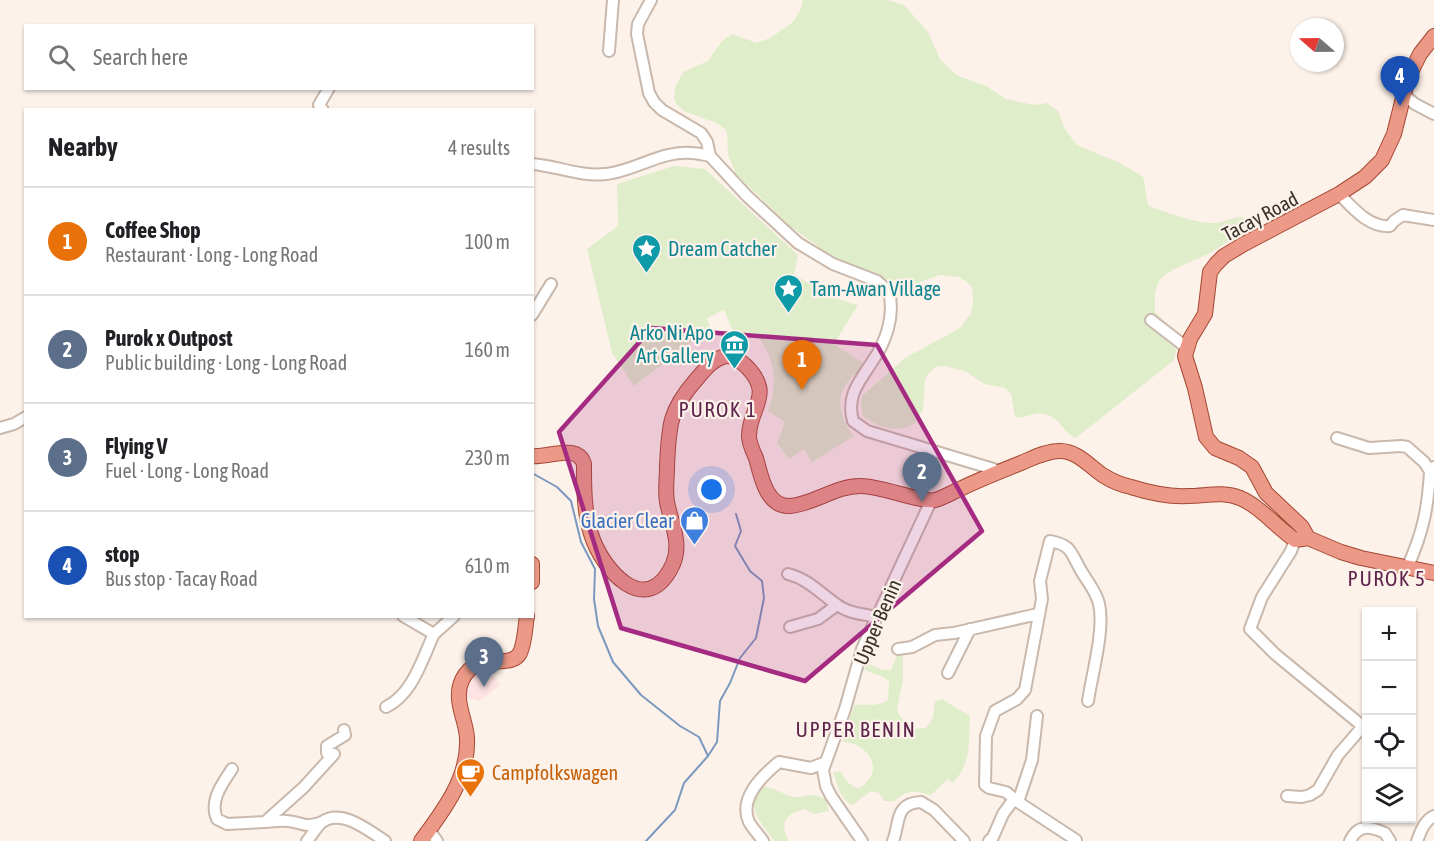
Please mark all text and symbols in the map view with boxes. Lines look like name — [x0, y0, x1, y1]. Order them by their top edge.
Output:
north arrow — [1290, 18, 1344, 72]
search box — [24, 24, 534, 90]
icon: search — [45, 41, 78, 74]
text: Search here — [93, 44, 188, 70]
pin: 4 — [1380, 57, 1420, 106]
text: Nearby — [48, 132, 118, 162]
text: 4 results — [448, 136, 510, 159]
street label: Tacay Road — [1218, 186, 1302, 246]
text: Coffee Shop — [105, 217, 201, 243]
text: 1 — [63, 230, 72, 253]
text: 100 m — [465, 230, 510, 253]
place icon: Dream Catcher — [631, 232, 663, 274]
place label: Dream Catcher — [668, 237, 778, 260]
text: Restaurant · Long - Long Road — [105, 243, 318, 266]
place icon: Tam-Awan Village — [773, 272, 805, 314]
place label: Tam-Awan Village — [810, 277, 941, 300]
place label: Arko Ni Apo Art Gallery — [630, 321, 714, 367]
text: Purok x Outpost — [105, 325, 233, 351]
museum icon: Arko Ni Apo Art Gallery — [719, 328, 751, 370]
text: 2 — [63, 338, 72, 361]
text: 160 m — [465, 338, 510, 361]
pin: 1 — [782, 340, 822, 390]
text: Public building · Long - Long Road — [105, 351, 347, 374]
district label: PUROK 1 — [679, 397, 757, 421]
text: Flying V — [105, 433, 168, 459]
text: 3 — [63, 446, 72, 469]
text: 230 m — [465, 446, 510, 469]
pin: 2 — [902, 452, 942, 502]
text: Fuel · Long - Long Road — [105, 459, 269, 482]
your location — [697, 475, 726, 504]
shop icon: Glacier Clear — [679, 504, 711, 546]
place label: Glacier Clear — [581, 509, 675, 532]
text: stop — [105, 541, 140, 567]
text: 4 — [63, 554, 72, 577]
text: 610 m — [465, 554, 510, 577]
district label: PUROK 5 — [1348, 566, 1426, 590]
text: Bus stop · Tacay Road — [105, 567, 258, 590]
street label: Upper Benin — [849, 576, 905, 668]
map controls — [1362, 607, 1416, 823]
button: + — [1362, 607, 1416, 661]
pin: 3 — [464, 638, 504, 687]
button: − — [1362, 661, 1416, 715]
button: locate — [1362, 715, 1416, 769]
district label: UPPER BENIN — [796, 717, 916, 741]
cafe icon: Campfolkswagen — [455, 756, 487, 798]
place label: Campfolkswagen — [492, 761, 618, 784]
button: layers — [1362, 769, 1416, 823]

